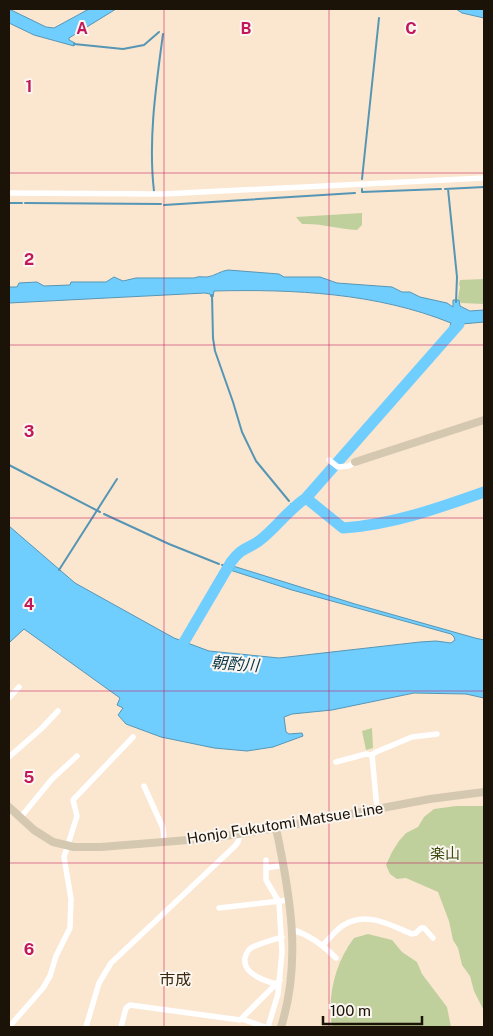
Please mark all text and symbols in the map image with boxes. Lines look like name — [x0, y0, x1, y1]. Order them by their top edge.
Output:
text: A — [76, 19, 88, 38]
text: B — [241, 19, 252, 38]
text: C — [405, 19, 417, 38]
text: 1 — [26, 77, 32, 96]
text: 2 — [24, 250, 34, 269]
text: 3 — [24, 422, 34, 441]
text: 4 — [24, 595, 35, 614]
water label: 朝酌川 — [210, 653, 262, 675]
text: 5 — [24, 768, 35, 787]
street label: Honjo Fukutomi Matsue Line — [186, 799, 384, 847]
park label: 楽山 — [430, 845, 460, 862]
text: 6 — [24, 940, 34, 959]
district label: 市成 — [159, 970, 191, 989]
scale bar — [323, 994, 422, 1026]
text: 100 m — [330, 1002, 371, 1019]

